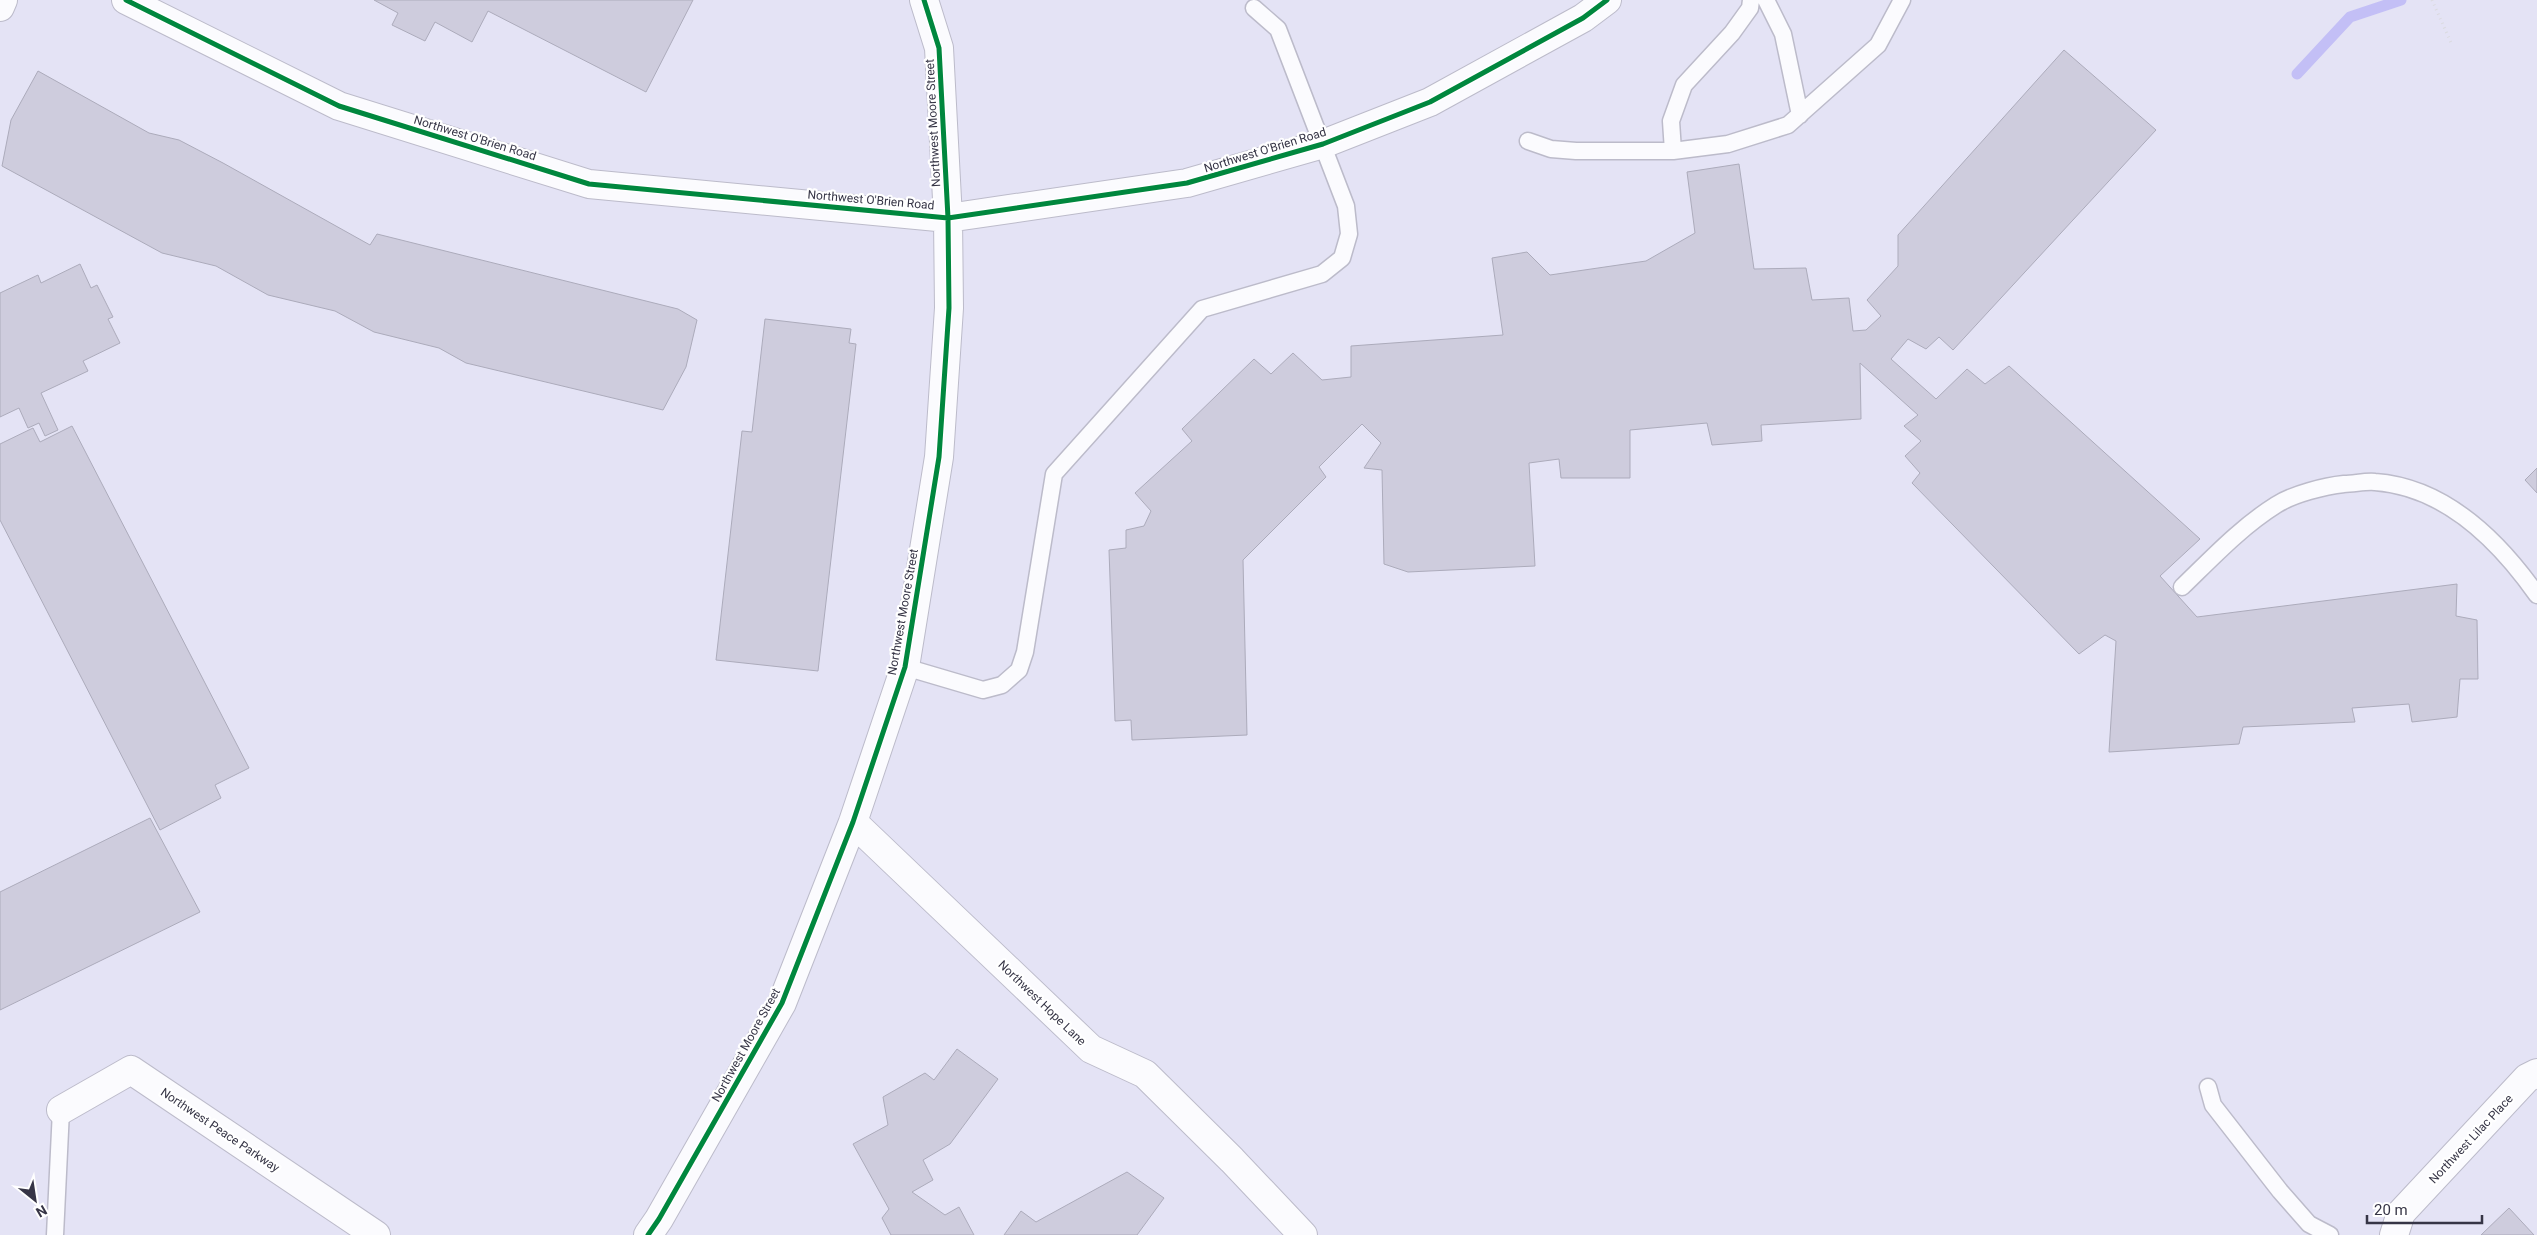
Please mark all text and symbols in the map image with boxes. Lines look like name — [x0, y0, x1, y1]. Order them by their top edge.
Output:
street label: Northwest Moore Street — [923, 59, 943, 187]
street label: Northwest O'Brien Road — [412, 113, 538, 163]
street label: Northwest O'Brien Road — [1202, 125, 1328, 175]
street label: Northwest O'Brien Road — [807, 187, 935, 213]
street label: Northwest Moore Street — [885, 548, 921, 676]
street label: Northwest Hope Lane — [995, 958, 1089, 1048]
street label: Northwest Moore Street — [709, 986, 783, 1104]
street label: Northwest Peace Parkway — [158, 1085, 282, 1175]
street label: Northwest Lilac Place — [2426, 1092, 2516, 1186]
north arrow — [10, 1175, 60, 1225]
scale bar — [2367, 1192, 2482, 1224]
text: 20 m — [2374, 1201, 2408, 1219]
text: N — [33, 1202, 50, 1221]

